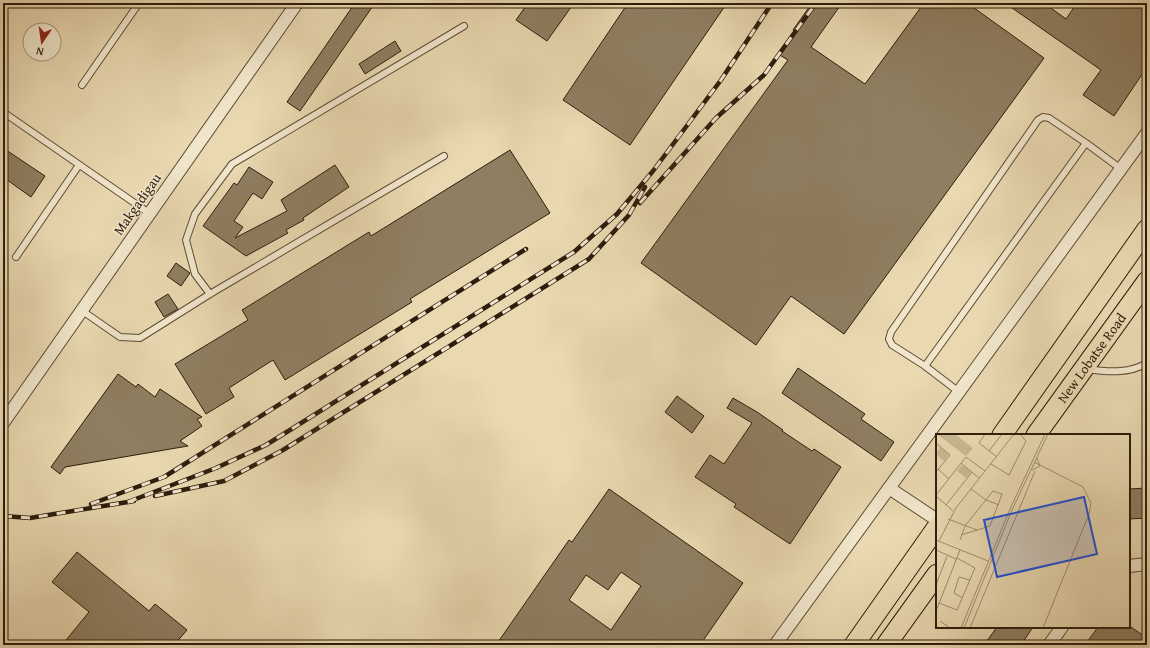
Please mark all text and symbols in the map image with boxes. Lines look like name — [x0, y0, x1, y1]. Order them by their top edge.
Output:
north arrow — [22, 22, 62, 62]
text: N — [34, 43, 45, 60]
street label: Makgadigau — [108, 169, 166, 239]
street label: New Lobatse Road — [1052, 309, 1131, 407]
inset map — [936, 434, 1130, 628]

